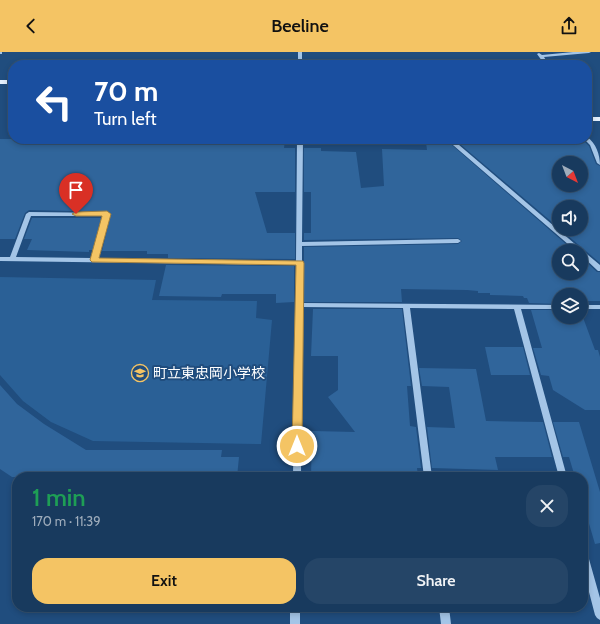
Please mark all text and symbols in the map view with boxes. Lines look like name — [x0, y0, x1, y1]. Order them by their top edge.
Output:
icon: back — [20, 15, 42, 37]
text: Beeline — [271, 15, 329, 37]
icon: share — [558, 15, 580, 37]
text: 70 m — [94, 74, 158, 108]
icon: left — [28, 76, 80, 128]
text: Turn left — [94, 108, 157, 130]
north arrow — [552, 156, 588, 192]
map controls — [552, 156, 588, 324]
pin — [59, 173, 93, 214]
icon: arrive — [65, 179, 87, 201]
button: sound — [552, 200, 588, 236]
button: search — [552, 244, 588, 280]
button: layers — [552, 288, 588, 324]
school or university icon: 町立東忠岡小学校 — [130, 363, 150, 383]
place label: 町立東忠岡小学校 — [153, 364, 265, 382]
position arrow — [276, 425, 318, 467]
text: 1 min — [32, 483, 86, 512]
button: close — [526, 485, 568, 527]
text: 170 m · 11:39 — [32, 513, 101, 529]
button: Exit — [32, 558, 296, 604]
button: Share — [304, 558, 568, 604]

